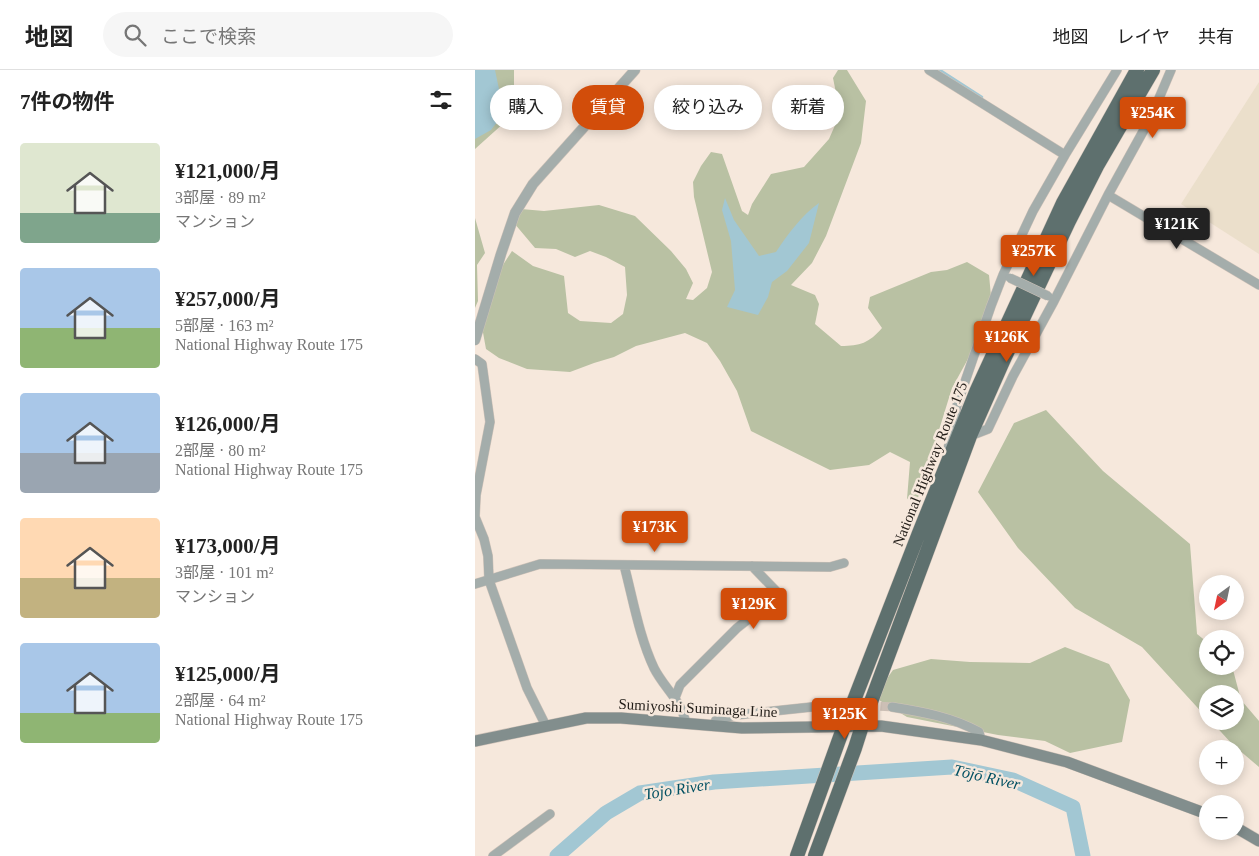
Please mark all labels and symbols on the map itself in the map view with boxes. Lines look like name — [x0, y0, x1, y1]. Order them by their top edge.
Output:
pin: ¥254K — [1118, 97, 1188, 139]
pin: ¥121K — [1142, 208, 1212, 250]
pin: ¥257K — [999, 234, 1069, 277]
pin: ¥126K — [972, 320, 1042, 363]
street label: National Highway Route 175 — [890, 379, 970, 549]
pin: ¥173K — [620, 510, 690, 553]
north arrow — [1199, 575, 1244, 620]
pin: ¥129K — [719, 588, 789, 630]
street label: Sumiyoshi Suminaga Line — [618, 696, 778, 720]
pin: ¥125K — [810, 698, 880, 740]
water label: Tōjō River — [952, 761, 1023, 794]
water label: Tojo River — [643, 775, 712, 804]

